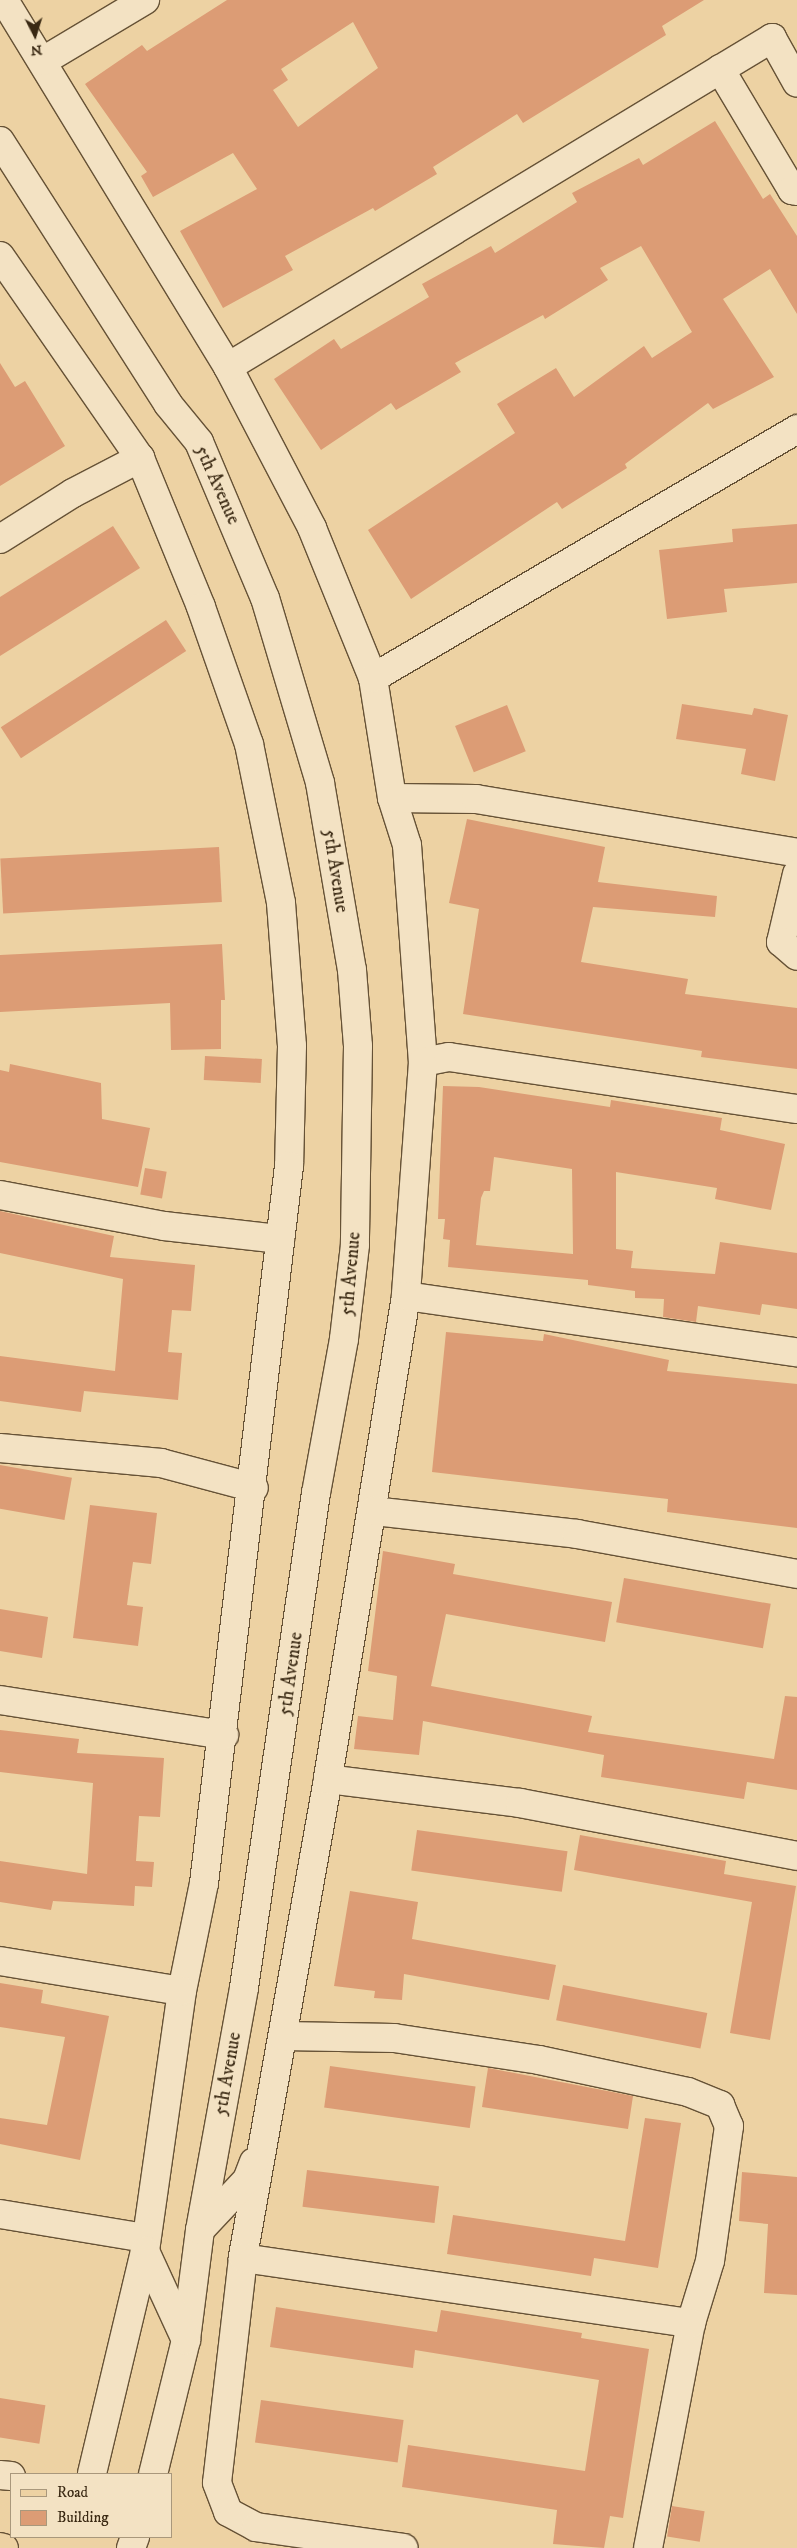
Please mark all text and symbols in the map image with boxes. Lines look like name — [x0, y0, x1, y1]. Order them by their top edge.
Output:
north arrow — [10, 10, 60, 60]
text: N — [30, 40, 43, 59]
street label: 5th Avenue — [189, 442, 245, 528]
street label: 5th Avenue — [317, 828, 353, 914]
street label: 5th Avenue — [336, 1231, 366, 1317]
street label: 5th Avenue — [274, 1631, 308, 1717]
street label: 5th Avenue — [209, 2030, 247, 2118]
legend — [10, 2473, 172, 2538]
text: Road — [57, 2483, 88, 2502]
text: Building — [57, 2508, 109, 2527]

